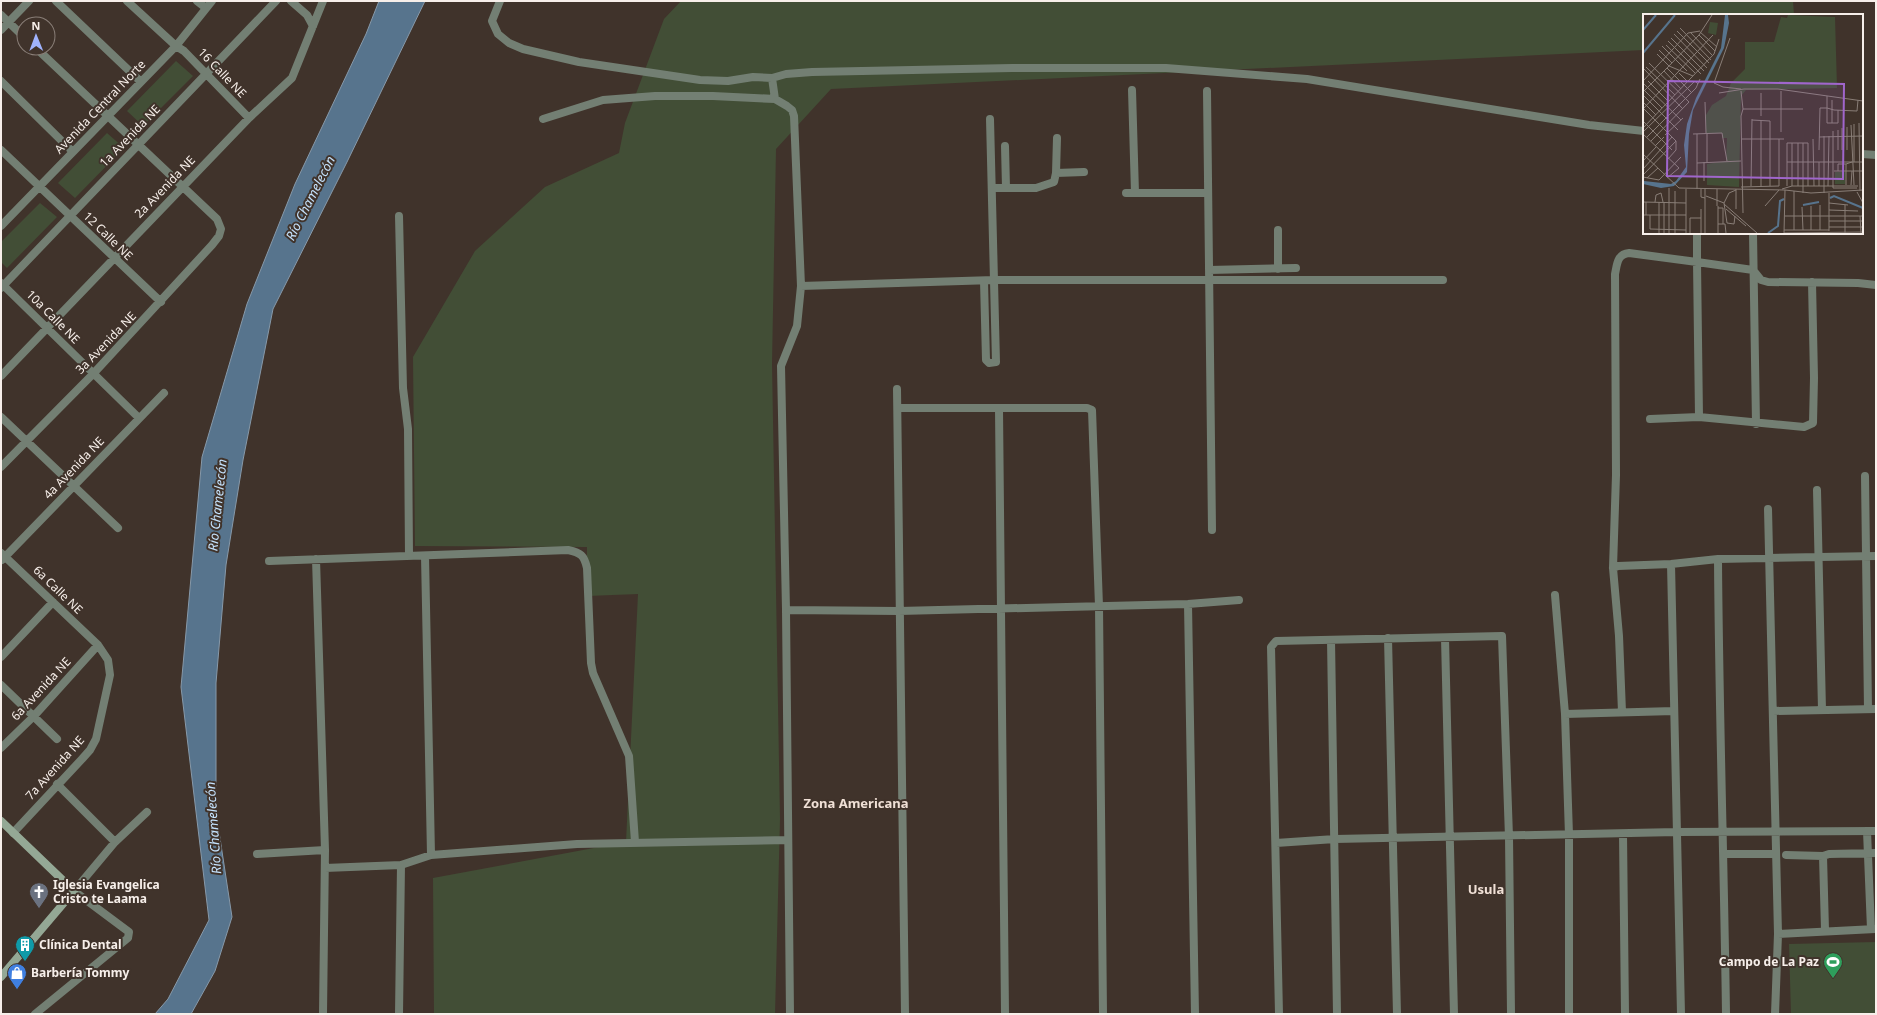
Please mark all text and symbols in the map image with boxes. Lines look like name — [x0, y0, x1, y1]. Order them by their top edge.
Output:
inset map — [1643, 14, 1863, 234]
north arrow — [16, 16, 56, 56]
text: N — [31, 18, 40, 33]
street label: 16 Calle NE — [194, 44, 250, 101]
street label: Avenida Central Norte — [50, 56, 149, 157]
street label: 1a Avenida NE — [95, 101, 164, 171]
street label: 2a Avenida NE — [130, 152, 199, 222]
water label: Río Chamelecón — [281, 153, 339, 243]
street label: 12 Calle NE — [80, 208, 137, 264]
street label: 10a Calle NE — [23, 286, 84, 347]
street label: 3a Avenida NE — [71, 308, 140, 378]
street label: 4a Avenida NE — [39, 433, 108, 503]
water label: Río Chamelecón — [203, 458, 231, 552]
street label: 6a Calle NE — [30, 562, 87, 618]
street label: 6a Avenida NE — [7, 653, 74, 724]
street label: 7a Avenida NE — [21, 732, 88, 803]
water label: Río Chamelecón — [201, 781, 225, 875]
district label: Zona Americana — [803, 794, 909, 812]
place label: Iglesia Evangelica Cristo te Laama — [53, 876, 160, 907]
district label: Usula — [1468, 880, 1504, 898]
church icon: Iglesia Evangelica Cristo te Laama — [28, 881, 50, 909]
building icon: Clínica Dental — [14, 934, 36, 962]
place label: Clínica Dental — [39, 936, 121, 953]
sports icon: Campo de La Paz — [1822, 951, 1844, 979]
place label: Campo de La Paz — [1719, 953, 1819, 970]
shop icon: Barbería Tommy — [6, 962, 28, 990]
place label: Barbería Tommy — [31, 964, 130, 981]

